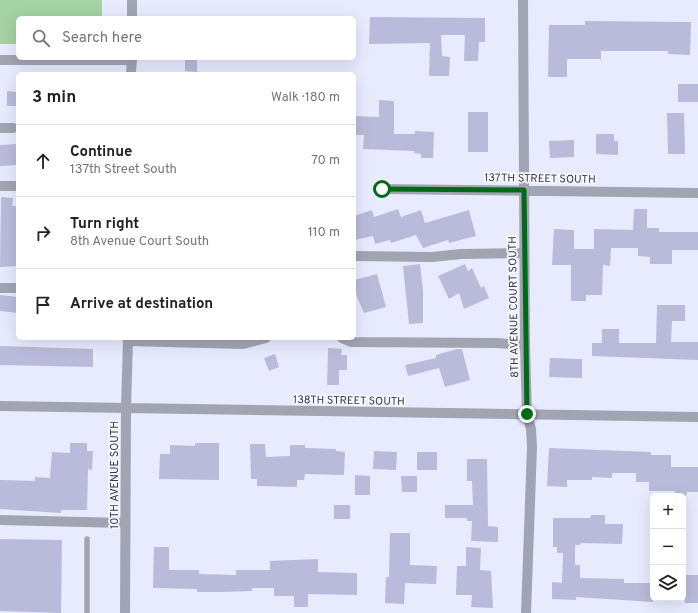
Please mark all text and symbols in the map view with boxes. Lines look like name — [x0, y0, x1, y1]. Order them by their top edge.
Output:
search box — [16, 16, 356, 60]
icon: search — [30, 27, 52, 49]
text: Search here — [62, 29, 142, 48]
text: 3 min — [32, 87, 76, 109]
text: Walk · 180 m — [271, 90, 340, 106]
text: Continue — [70, 143, 132, 162]
icon: ahead — [32, 150, 54, 172]
text: 70 m — [311, 153, 340, 169]
text: 137th Street South — [70, 162, 177, 178]
street label: 137TH STREET SOUTH — [484, 171, 596, 187]
route start — [373, 180, 391, 198]
text: Turn right — [70, 215, 139, 234]
icon: right — [32, 222, 54, 244]
text: 110 m — [308, 225, 340, 241]
text: 8th Avenue Court South — [70, 234, 209, 250]
street label: 8TH AVENUE COURT SOUTH — [506, 236, 522, 378]
icon: arrive — [32, 294, 54, 316]
text: Arrive at destination — [70, 295, 213, 314]
street label: 138TH STREET SOUTH — [293, 393, 405, 409]
route end — [518, 405, 536, 423]
street label: 10TH AVENUE SOUTH — [108, 421, 122, 529]
map controls — [650, 493, 686, 601]
button: + — [650, 493, 686, 529]
button: − — [650, 529, 686, 565]
button: layers — [650, 565, 686, 601]

